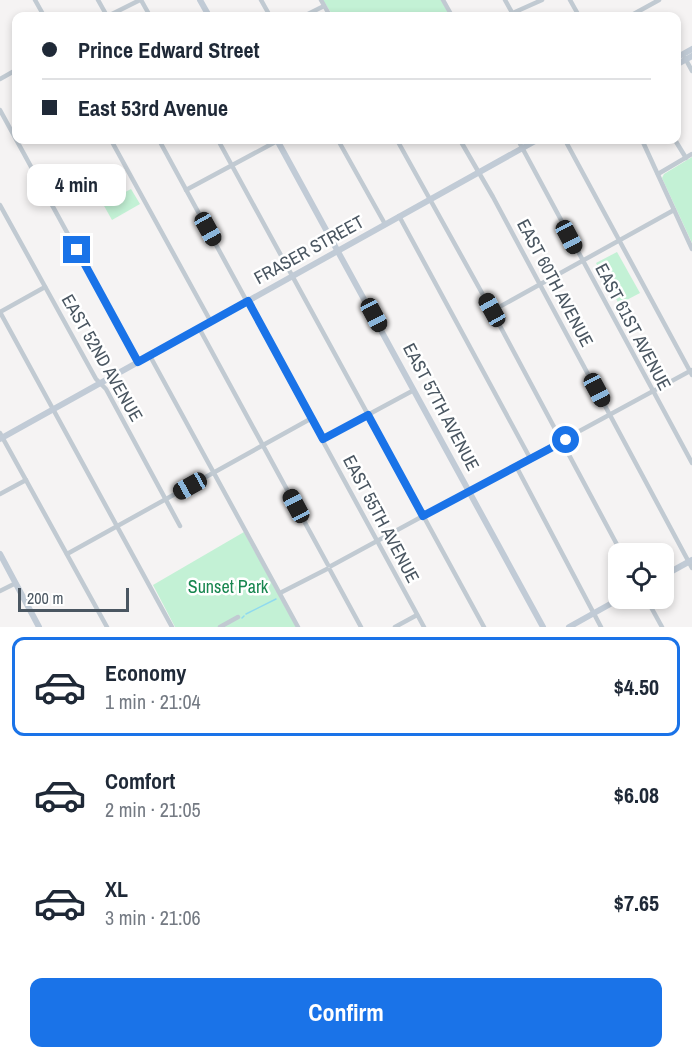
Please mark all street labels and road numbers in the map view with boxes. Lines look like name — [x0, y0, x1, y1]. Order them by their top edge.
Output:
street label: FRASER STREET — [249, 209, 368, 290]
street label: EAST 60TH AVENUE — [511, 214, 600, 351]
street label: EAST 61ST AVENUE — [589, 259, 677, 395]
street label: EAST 52ND AVENUE — [56, 290, 149, 426]
street label: EAST 57TH AVENUE — [397, 338, 486, 475]
street label: EAST 55TH AVENUE — [337, 450, 426, 587]

